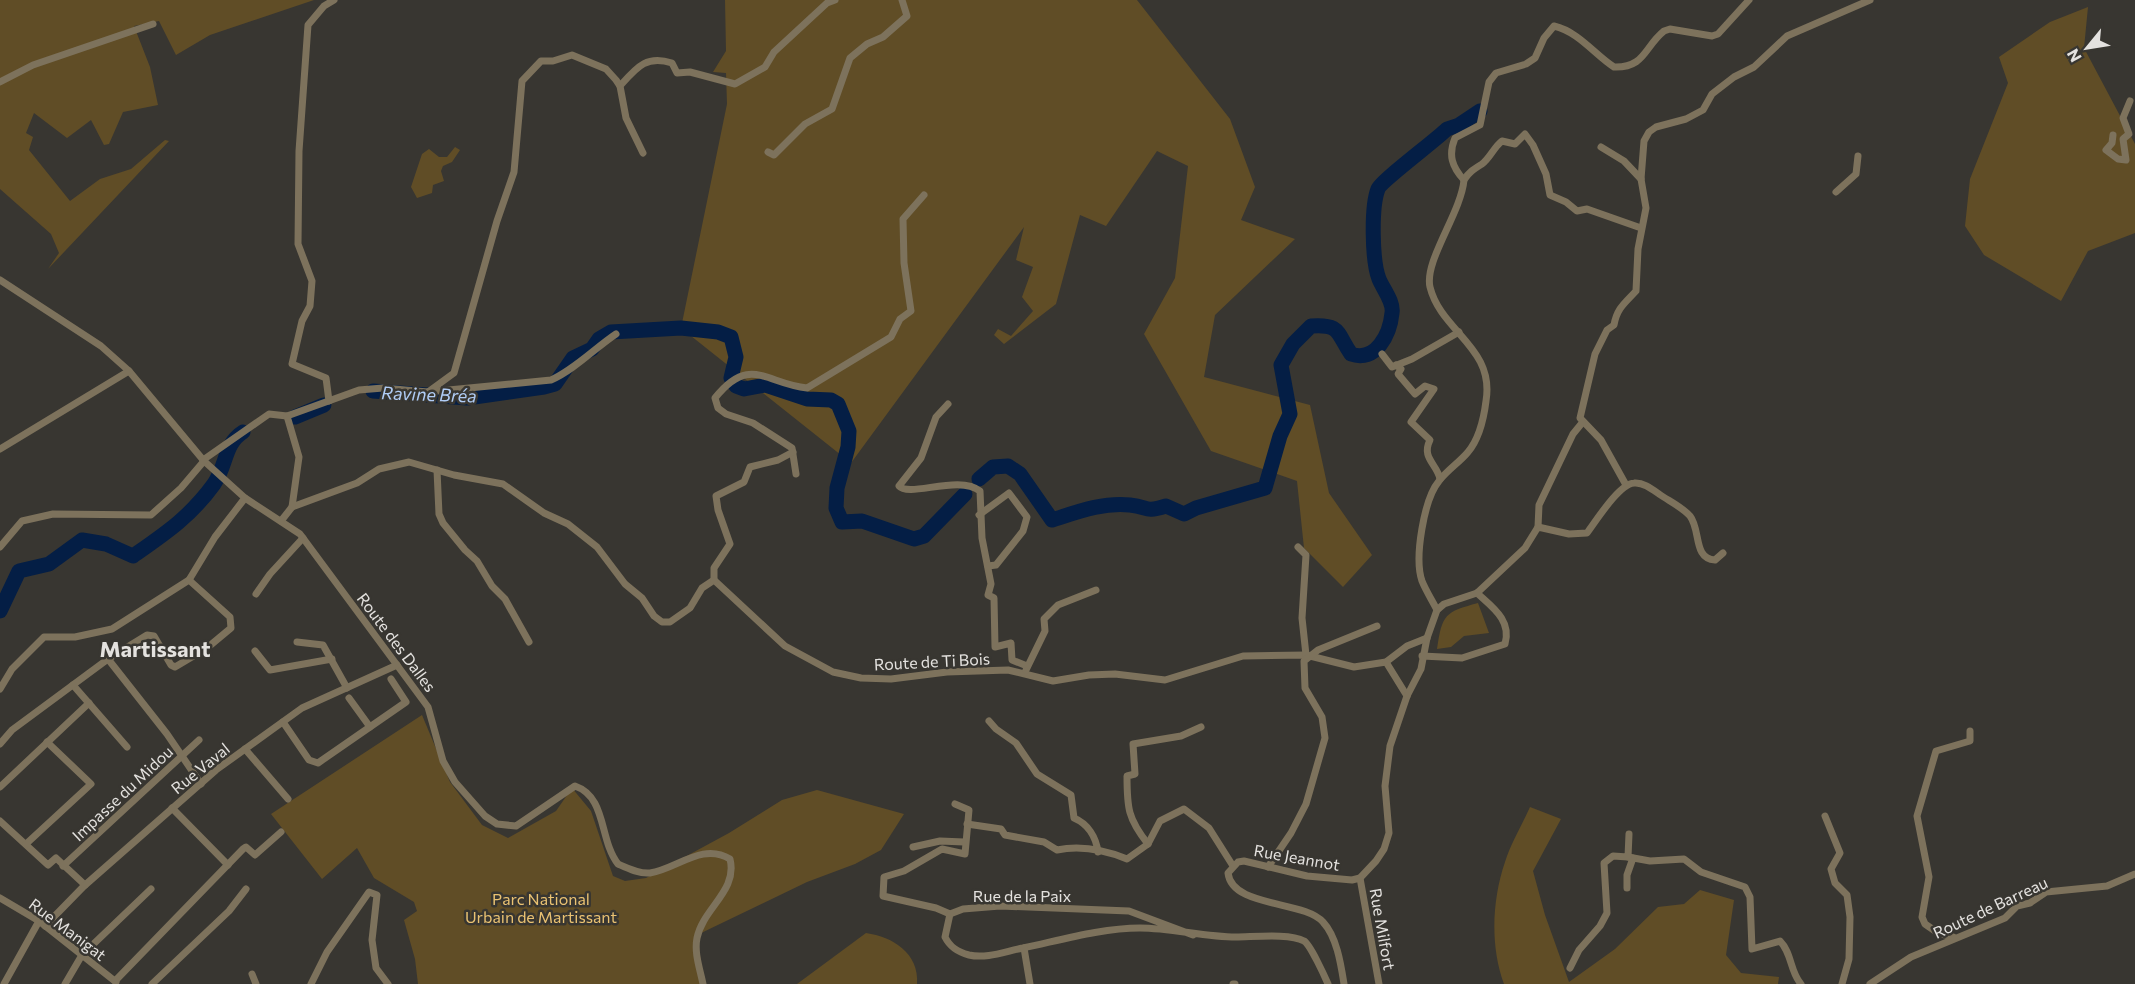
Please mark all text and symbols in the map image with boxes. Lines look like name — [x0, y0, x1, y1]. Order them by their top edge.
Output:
north arrow — [2057, 18, 2117, 78]
text: N — [2062, 46, 2085, 66]
water label: Ravine Bréa — [381, 381, 477, 407]
street label: Route des Dalles — [354, 589, 440, 695]
district label: Martissant — [99, 635, 211, 662]
street label: Route de Ti Bois — [874, 648, 990, 674]
street label: Rue Vaval — [167, 739, 233, 797]
street label: Impasse du Midou — [68, 741, 176, 845]
street label: Rue Jeannot — [1253, 840, 1342, 874]
street label: Route de Barreau — [1930, 872, 2050, 942]
street label: Rue de la Paix — [973, 886, 1072, 905]
street label: Rue Milfort — [1366, 886, 1400, 972]
park label: Parc National Urbain de Martissant — [465, 889, 618, 926]
street label: Rue Manigat — [26, 894, 111, 964]

